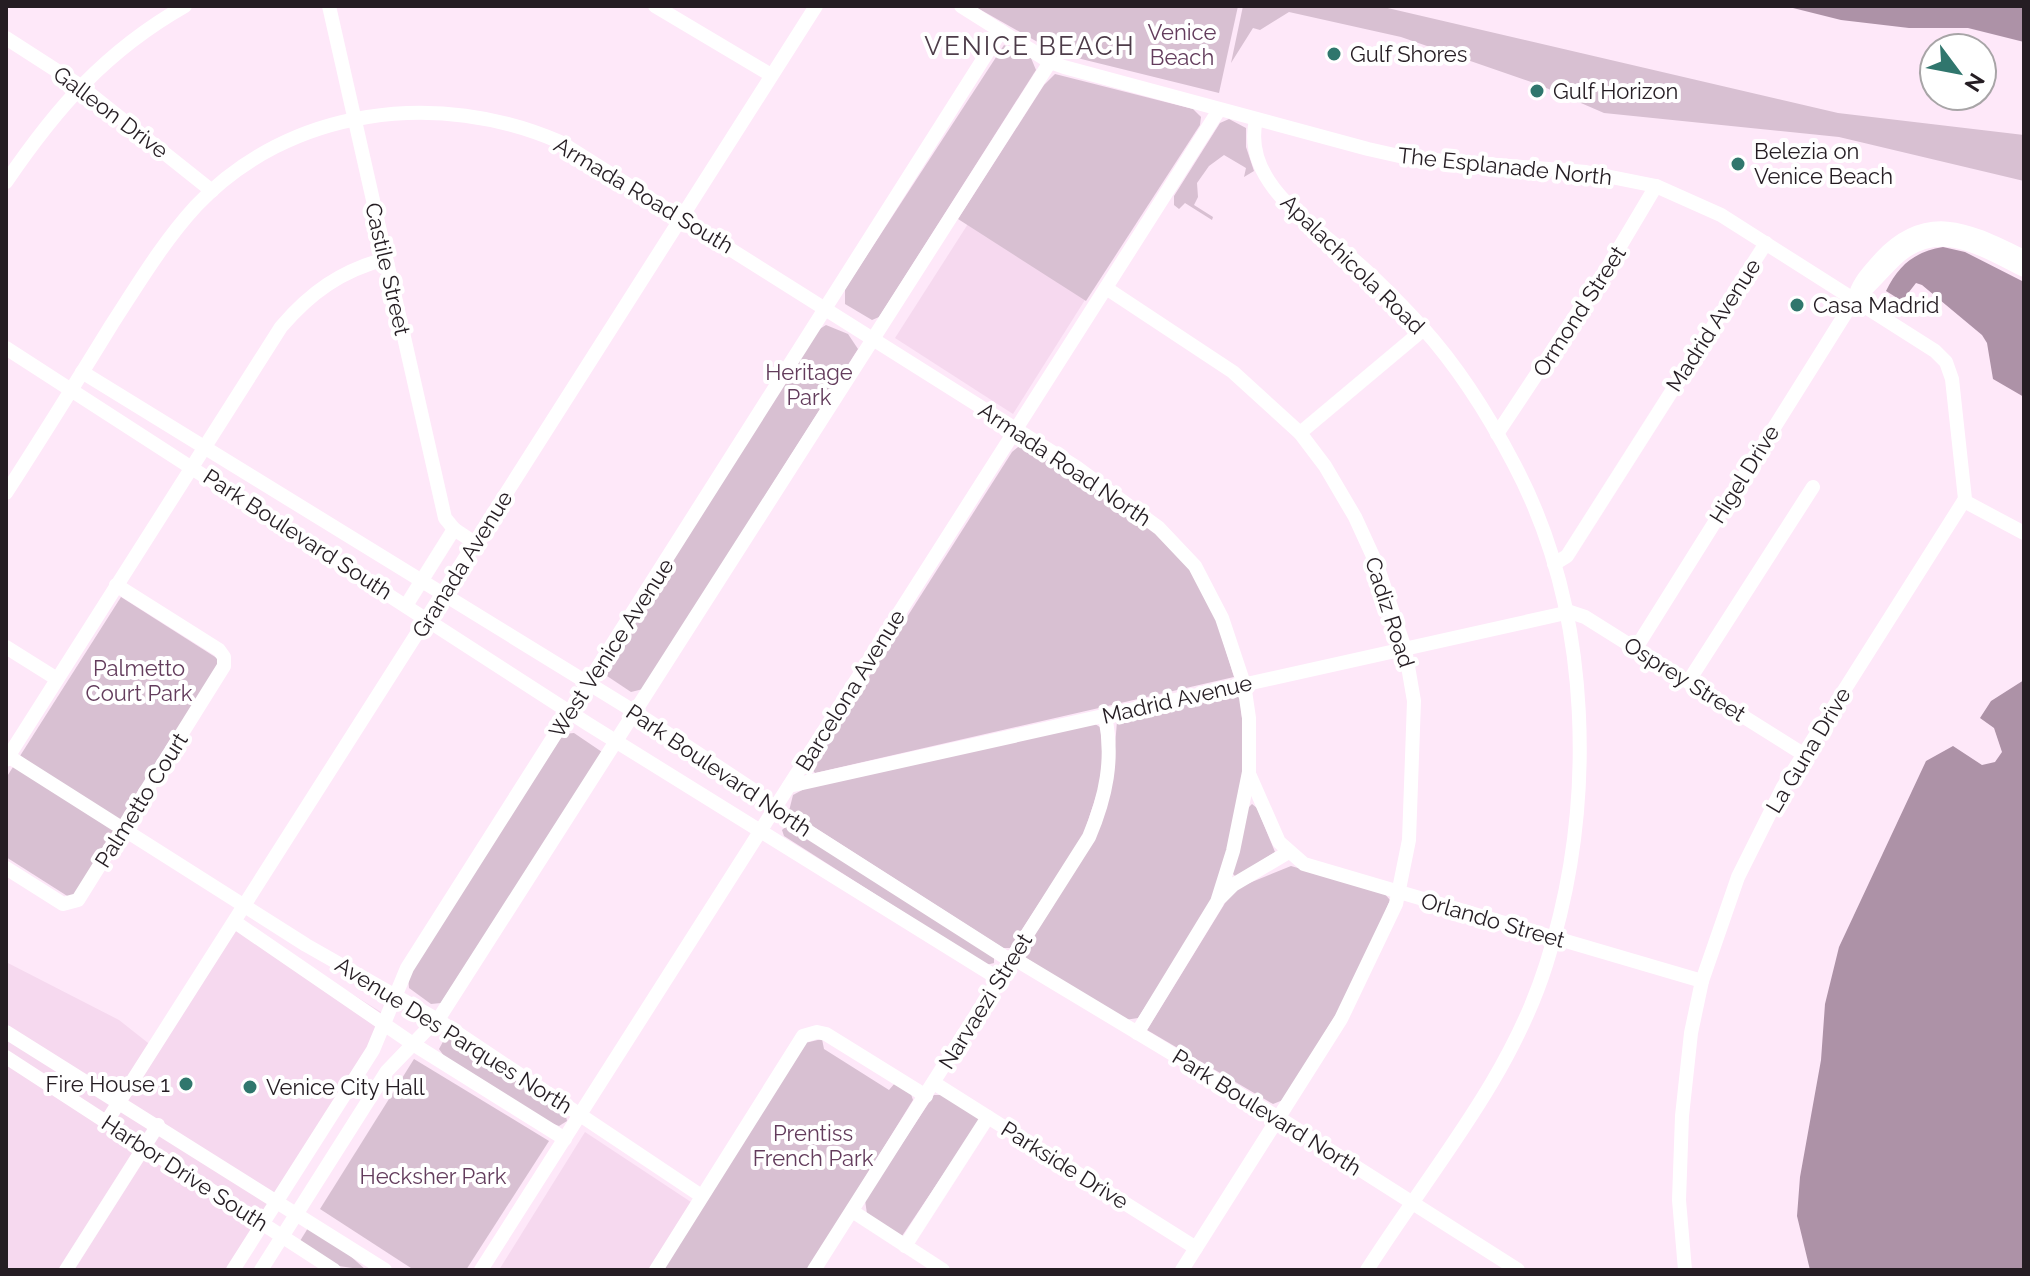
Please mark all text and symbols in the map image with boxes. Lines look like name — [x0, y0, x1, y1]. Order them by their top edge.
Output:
park label: Venice Beach — [1148, 19, 1217, 70]
district label: VENICE BEACH — [924, 31, 1136, 61]
north arrow — [1918, 32, 1998, 112]
place label: Gulf Shores — [1350, 41, 1467, 67]
marker: Gulf Shores — [1325, 45, 1343, 63]
street label: Galleon Drive — [49, 60, 173, 164]
text: N — [1959, 69, 1990, 97]
place label: Gulf Horizon — [1553, 78, 1678, 104]
marker: Gulf Horizon — [1528, 82, 1546, 100]
street label: Armada Road South — [550, 131, 738, 259]
place label: Belezia on Venice Beach — [1754, 138, 1893, 189]
street label: The Esplanade North — [1397, 142, 1613, 190]
marker: Belezia on Venice Beach — [1729, 155, 1747, 173]
street label: Apalachicola Road — [1276, 189, 1430, 339]
street label: Castile Street — [360, 200, 416, 338]
street label: Ormond Street — [1527, 240, 1631, 381]
street label: Madrid Avenue — [1660, 254, 1766, 396]
place label: Casa Madrid — [1813, 292, 1939, 318]
marker: Casa Madrid — [1788, 296, 1806, 314]
park label: Heritage Park — [765, 359, 853, 410]
street label: Armada Road North — [974, 397, 1156, 531]
street label: Higel Drive — [1704, 420, 1784, 528]
street label: Park Boulevard South — [199, 463, 397, 605]
street label: Granada Avenue — [406, 486, 518, 642]
street label: West Venice Avenue — [543, 553, 679, 742]
street label: Cadiz Road — [1360, 553, 1420, 671]
street label: Barcelona Avenue — [790, 605, 910, 775]
street label: Osprey Street — [1619, 631, 1751, 727]
park label: Palmetto Court Park — [86, 655, 193, 706]
street label: Madrid Avenue — [1099, 669, 1255, 729]
street label: La Guna Drive — [1760, 682, 1856, 818]
street label: Park Boulevard North — [621, 698, 817, 842]
street label: Palmetto Court — [89, 727, 193, 872]
street label: Orlando Street — [1418, 887, 1568, 953]
street label: Narvaezi Street — [933, 928, 1037, 1074]
street label: Avenue Des Parques North — [331, 951, 577, 1119]
street label: Park Boulevard North — [1168, 1043, 1366, 1181]
place label: Fire House 1 — [46, 1071, 170, 1097]
place label: Venice City Hall — [266, 1074, 425, 1100]
marker: Fire House 1 — [177, 1075, 195, 1093]
marker: Venice City Hall — [241, 1078, 259, 1096]
street label: Harbor Drive South — [97, 1110, 273, 1236]
street label: Parkside Drive — [997, 1116, 1133, 1215]
park label: Prentiss French Park — [753, 1120, 874, 1171]
park label: Hecksher Park — [360, 1163, 507, 1189]

